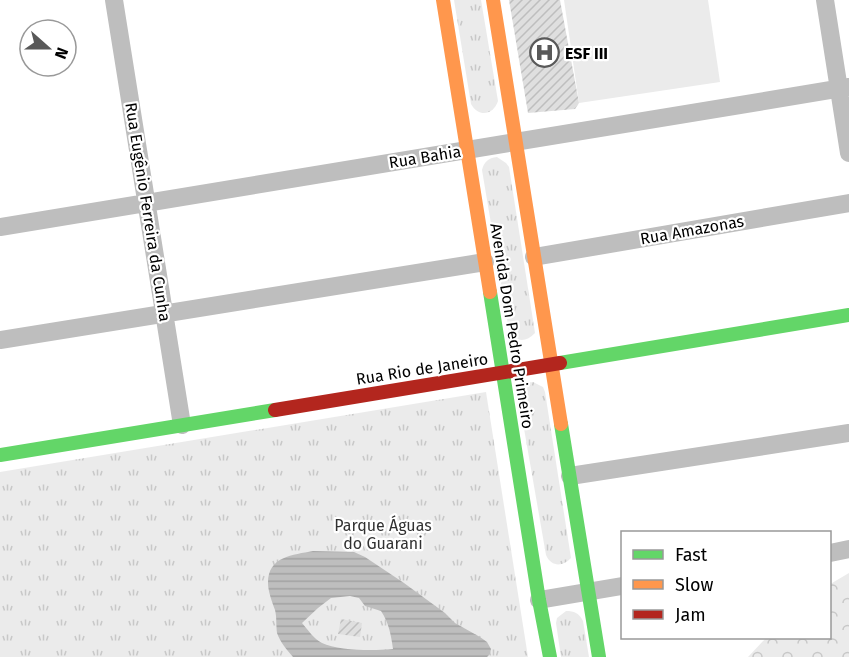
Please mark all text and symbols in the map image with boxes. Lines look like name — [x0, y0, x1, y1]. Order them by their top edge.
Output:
north arrow — [18, 18, 78, 78]
hospital icon: ESF III — [528, 37, 560, 69]
place label: ESF III — [565, 44, 608, 63]
text: N — [51, 45, 72, 62]
street label: Rua Eugênio Ferreira da Cunha — [121, 101, 175, 323]
street label: Rua Bahia — [387, 142, 463, 172]
street label: Rua Amazonas — [639, 212, 745, 248]
street label: Avenida Dom Pedro Primeiro — [486, 222, 538, 430]
street label: Rua Rio de Janeiro — [355, 349, 489, 389]
park label: Parque Águas do Guarani — [334, 515, 432, 553]
legend — [621, 531, 831, 639]
text: Fast — [675, 544, 708, 566]
text: Slow — [675, 574, 714, 596]
text: Jam — [675, 604, 706, 626]

